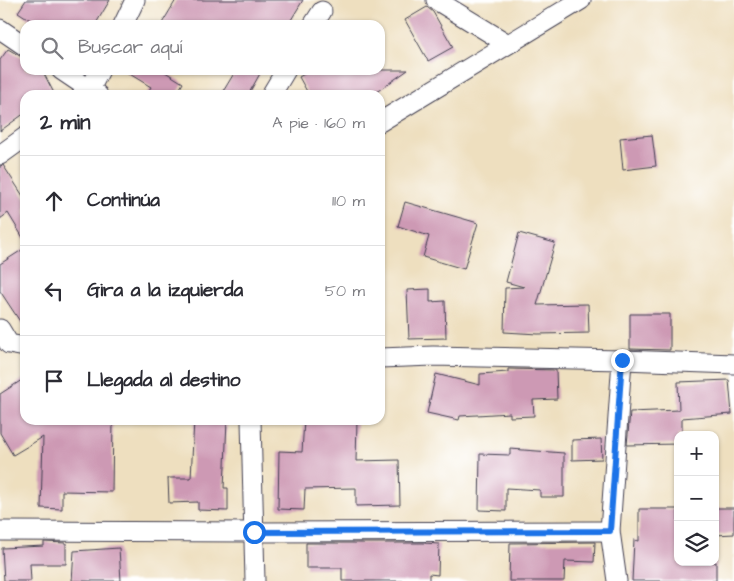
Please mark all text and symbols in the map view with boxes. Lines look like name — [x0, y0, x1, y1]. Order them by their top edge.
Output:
search box — [20, 20, 385, 75]
icon: search — [38, 34, 66, 62]
text: Buscar aquí — [78, 34, 182, 61]
text: 2 min — [40, 108, 90, 137]
text: A pie · 160 m — [272, 112, 365, 134]
icon: ahead — [40, 187, 68, 215]
text: Continúa — [87, 187, 160, 214]
text: 110 m — [332, 190, 365, 212]
icon: left — [40, 277, 68, 305]
text: Gira a la izquierda — [87, 277, 243, 304]
text: 50 m — [325, 280, 365, 302]
route end — [611, 349, 634, 372]
icon: arrive — [40, 367, 68, 395]
text: Llegada al destino — [87, 367, 240, 394]
map controls — [674, 431, 719, 566]
button: + — [674, 431, 719, 476]
button: − — [674, 476, 719, 521]
route start — [243, 521, 266, 544]
button: layers — [674, 521, 719, 566]

